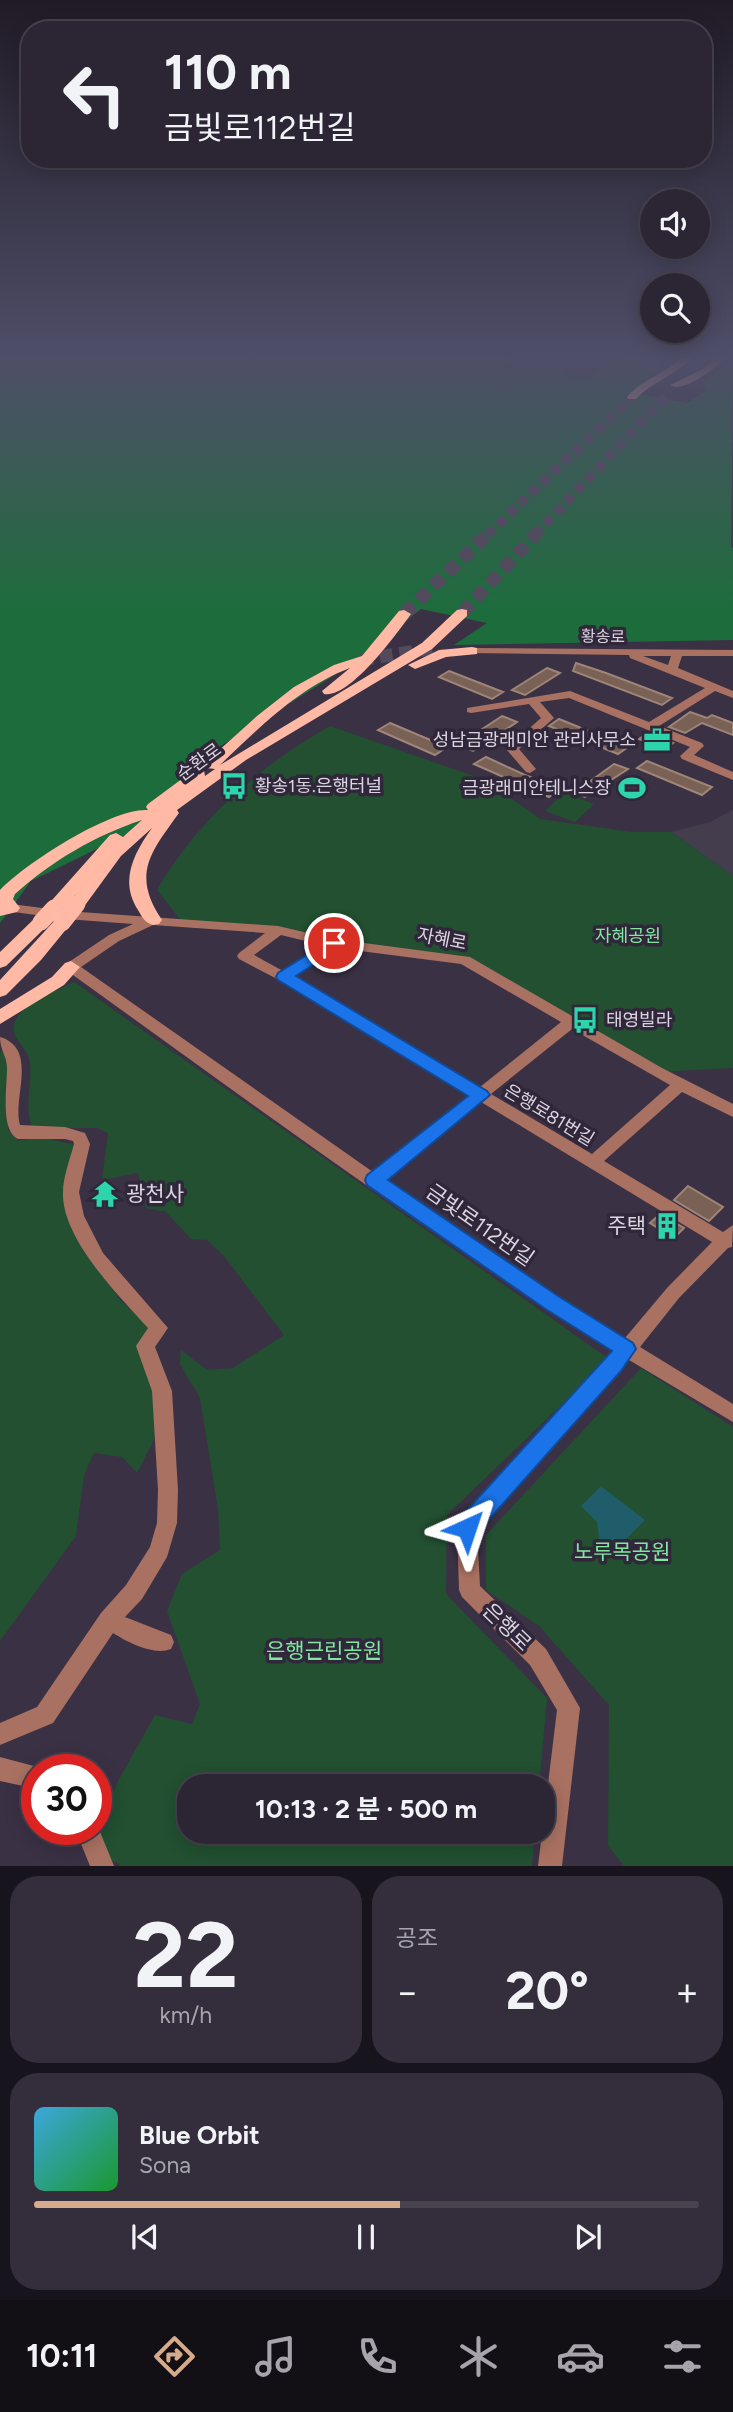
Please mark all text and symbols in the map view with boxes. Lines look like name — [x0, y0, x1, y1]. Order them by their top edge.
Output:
text: 110 m — [164, 42, 292, 101]
icon: left — [49, 49, 140, 140]
text: 금빛로112번길 — [164, 109, 356, 147]
map controls — [640, 189, 710, 343]
button: sound — [640, 189, 710, 259]
button: search — [640, 273, 710, 343]
street label: 황송로 — [581, 627, 626, 646]
office icon: 성남금광래미안 관리사무소 — [642, 725, 672, 755]
place label: 성남금광래미안 관리사무소 — [433, 729, 636, 751]
street label: 순환로 — [172, 738, 226, 786]
bus stop icon: 황송1동.은행터널 — [219, 771, 249, 801]
sports icon: 금광래미안테니스장 — [617, 773, 647, 803]
place label: 황송1동.은행터널 — [255, 775, 382, 797]
place label: 금광래미안테니스장 — [462, 777, 611, 799]
pin — [304, 913, 364, 973]
street label: 자혜로 — [416, 923, 468, 955]
icon: arrive — [315, 924, 353, 962]
park label: 자혜공원 — [595, 925, 661, 947]
bus stop icon: 태영빌라 — [570, 1005, 600, 1035]
place label: 태영빌라 — [606, 1009, 673, 1031]
street label: 은행로81번길 — [500, 1079, 598, 1151]
street label: 금빛로112번길 — [422, 1178, 539, 1271]
temple icon: 광천사 — [90, 1179, 120, 1209]
place label: 광천사 — [126, 1181, 184, 1206]
building icon: 주택 — [652, 1211, 682, 1241]
place label: 주택 — [607, 1213, 646, 1238]
position arrow — [430, 1491, 504, 1565]
park label: 노루목공원 — [574, 1539, 670, 1564]
street label: 은행로 — [478, 1598, 537, 1656]
park label: 은행근린공원 — [266, 1638, 382, 1663]
speed limit sign: 30 — [21, 1754, 112, 1845]
text: 10:13 · 2 분 · 500 m — [255, 1793, 477, 1825]
text: 22 — [133, 1901, 238, 2010]
text: 공조 — [396, 1924, 438, 1952]
text: 20° — [506, 1960, 589, 2022]
text: − — [396, 1969, 419, 2015]
text: + — [675, 1969, 699, 2015]
text: km/h — [159, 2001, 212, 2029]
text: Blue Orbit — [139, 2119, 260, 2151]
text: Sona — [139, 2151, 191, 2179]
icon: previous — [126, 2218, 164, 2256]
icon: pause — [347, 2218, 385, 2256]
icon: next — [569, 2218, 607, 2256]
icon: directions — [150, 2332, 199, 2381]
icon: music — [251, 2332, 300, 2381]
icon: phone — [353, 2332, 402, 2381]
icon: climate — [454, 2332, 503, 2381]
icon: car — [556, 2332, 605, 2381]
icon: filters — [658, 2332, 707, 2381]
text: 10:11 — [26, 2337, 97, 2375]

